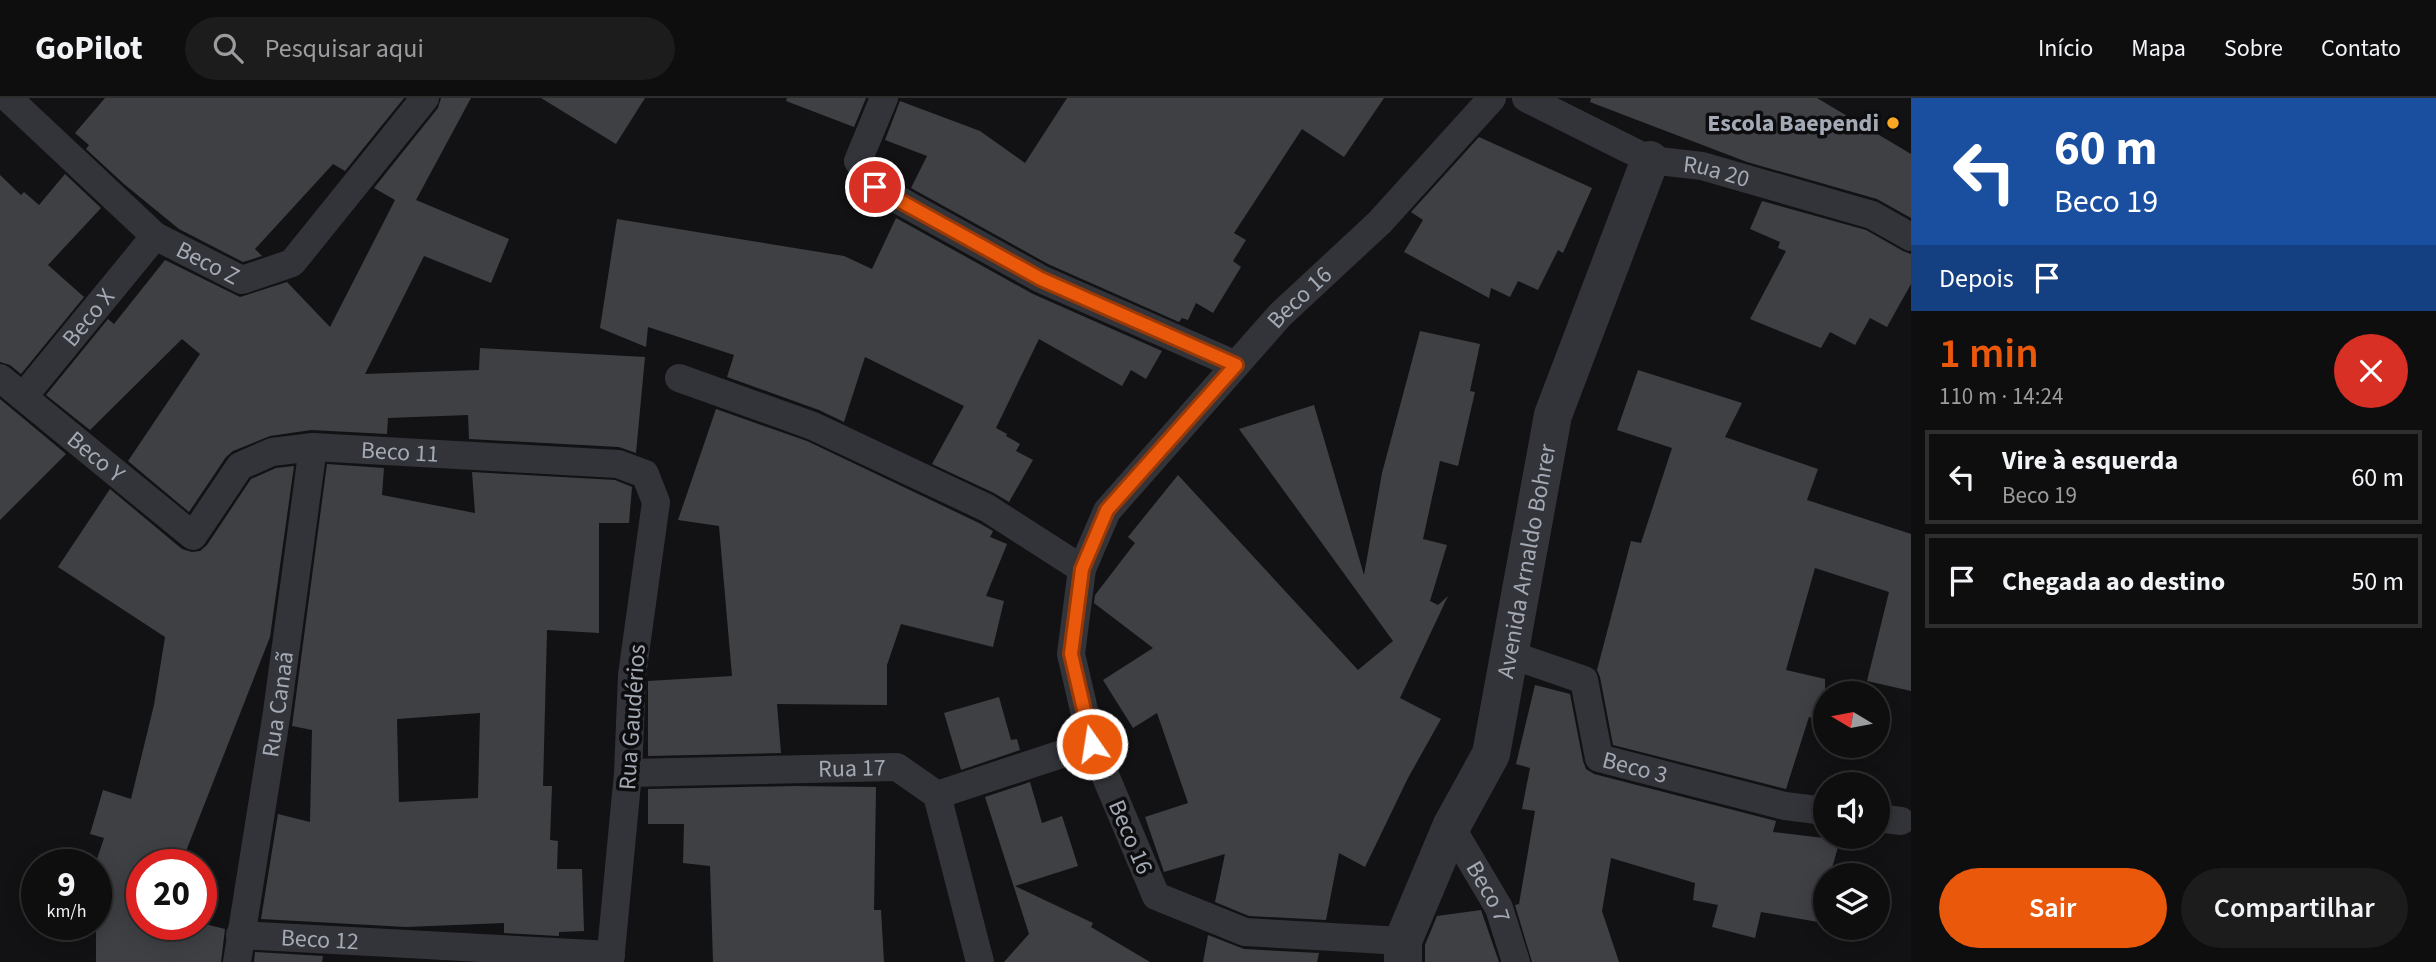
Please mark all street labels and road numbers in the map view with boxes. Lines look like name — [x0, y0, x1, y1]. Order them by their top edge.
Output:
street label: Rua 20 — [1681, 147, 1754, 197]
street label: Beco Z — [170, 232, 246, 294]
street label: Beco 16 — [1259, 258, 1340, 337]
street label: Beco X — [54, 281, 123, 355]
street label: Beco Y — [59, 423, 133, 492]
street label: Beco 11 — [360, 433, 440, 472]
street label: Avenida Arnaldo Bohrer — [1488, 441, 1565, 681]
street label: Rua Gaudérios — [610, 643, 655, 791]
street label: Rua Canaã — [253, 649, 303, 760]
street label: Beco 3 — [1598, 743, 1671, 793]
street label: Rua 17 — [818, 750, 886, 787]
street label: Beco 16 — [1099, 794, 1162, 880]
street label: Beco 7 — [1457, 854, 1519, 927]
street label: Beco 12 — [280, 920, 360, 959]

